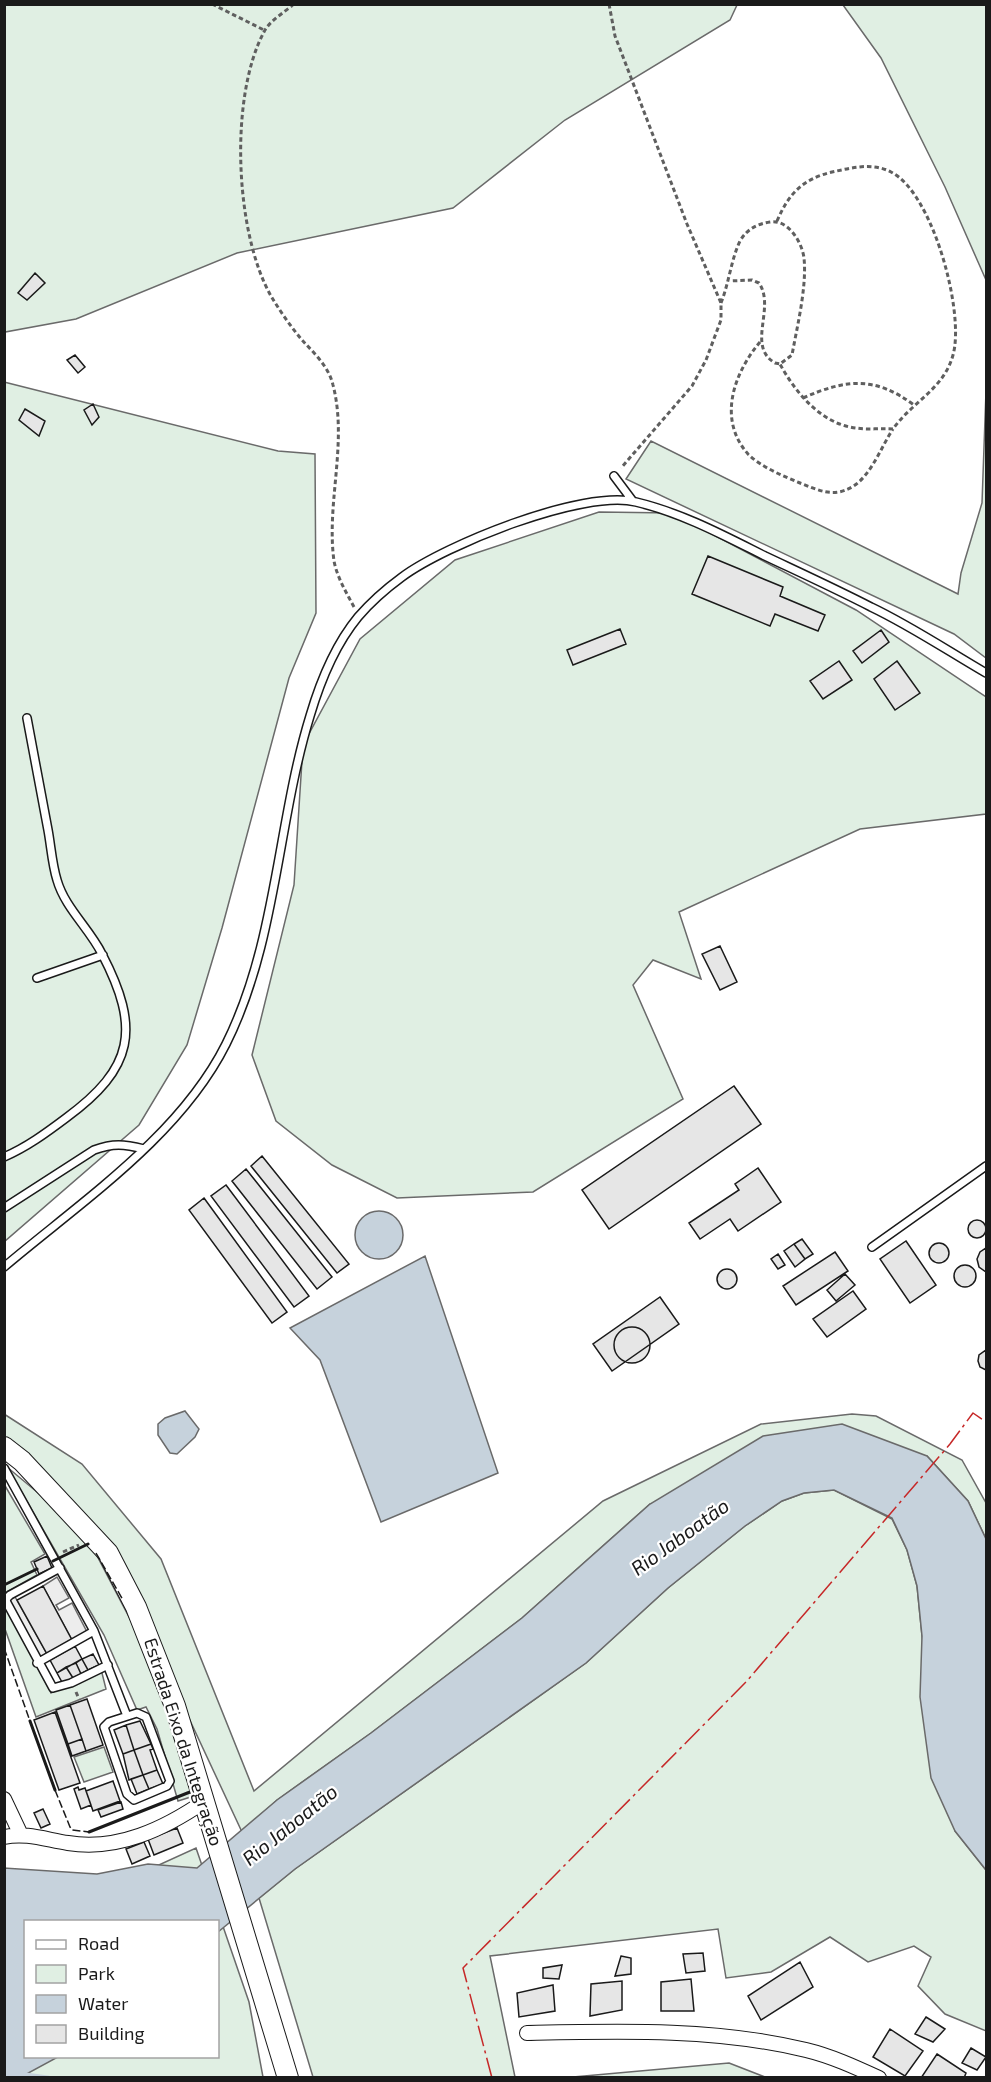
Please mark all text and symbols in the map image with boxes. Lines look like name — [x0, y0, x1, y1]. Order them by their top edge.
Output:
water label: Rio Jaboatão — [626, 1493, 733, 1580]
street label: Estrada Eixo da Integração — [139, 1635, 228, 1849]
water label: Rio Jaboatão — [237, 1779, 342, 1870]
legend — [24, 1920, 219, 2058]
text: Road — [78, 1932, 119, 1954]
text: Park — [78, 1962, 115, 1984]
text: Water — [78, 1992, 128, 2014]
text: Building — [78, 2022, 145, 2044]

